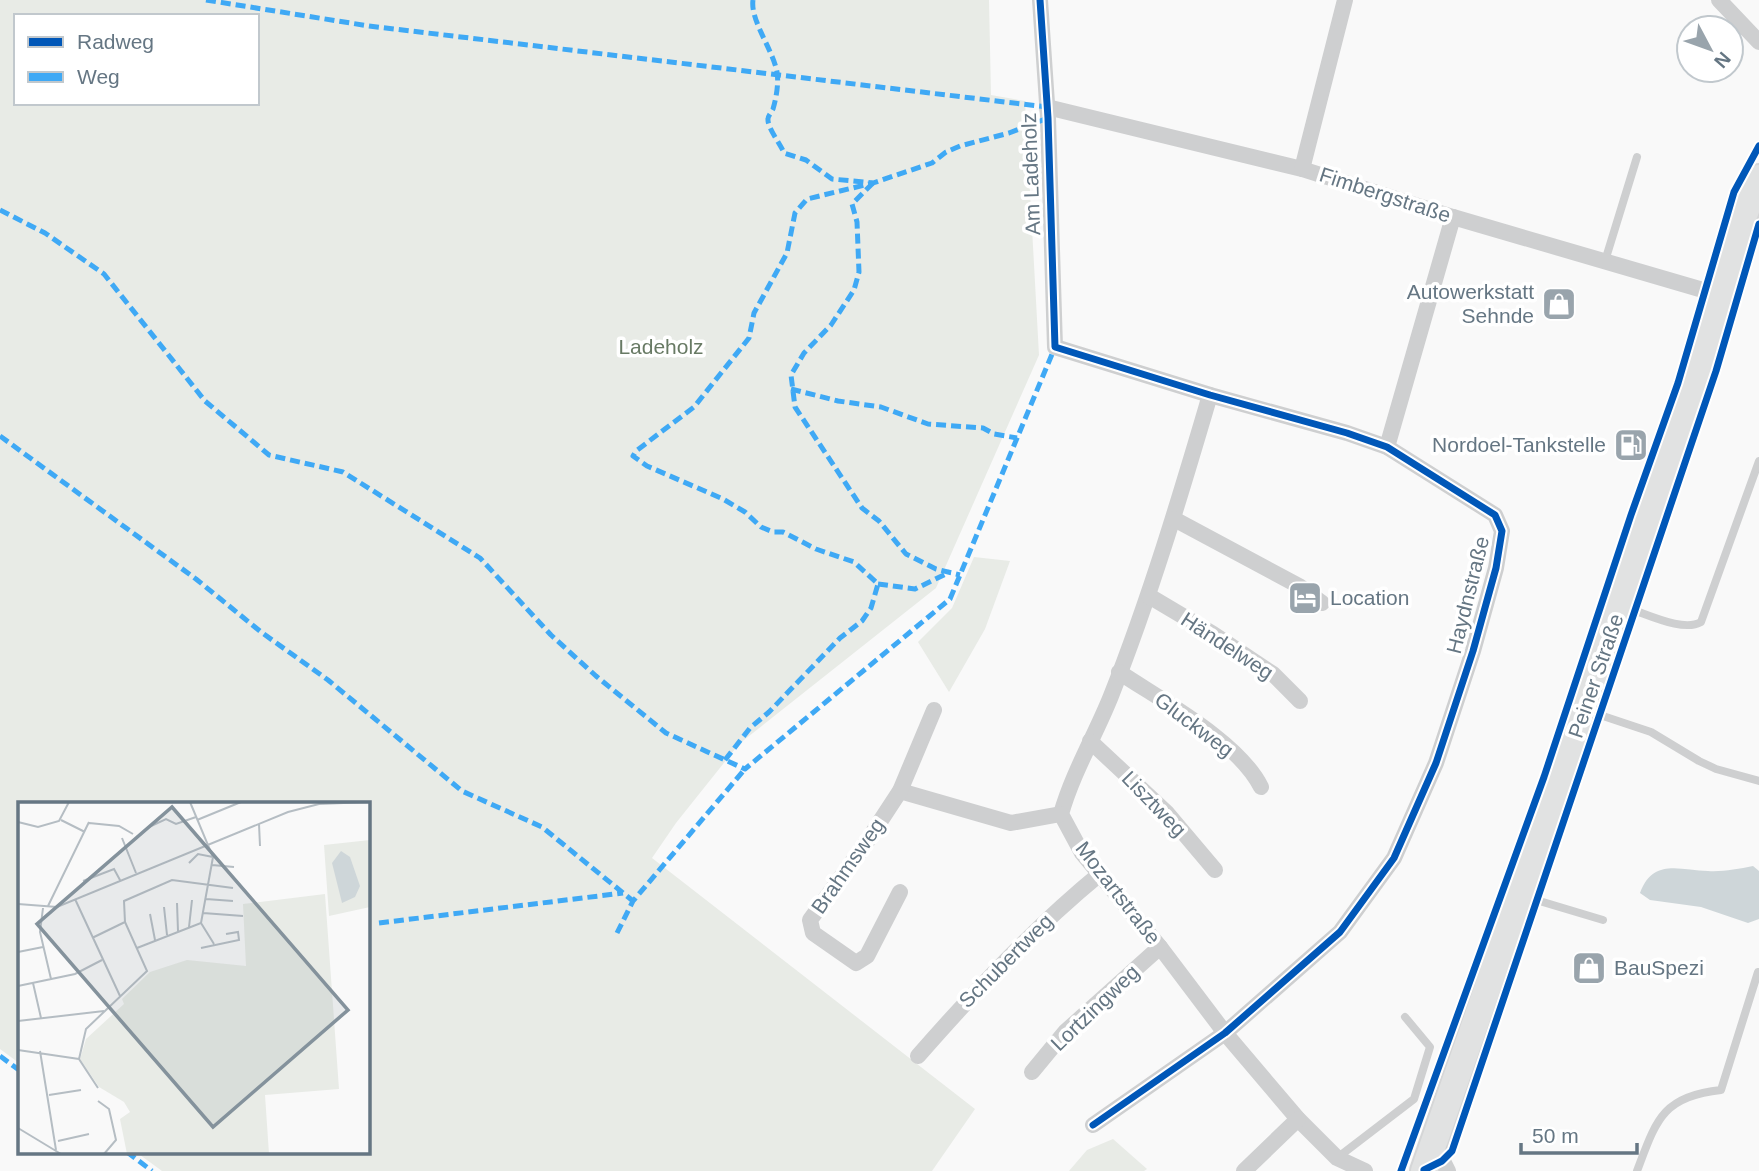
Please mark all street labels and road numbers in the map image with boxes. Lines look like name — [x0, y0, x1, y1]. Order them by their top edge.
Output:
street label: Am Ladeholz — [1017, 112, 1044, 236]
street label: Fimbergstraße — [1317, 162, 1454, 227]
street label: Haydnstraße — [1442, 534, 1493, 656]
street label: Händelweg — [1177, 607, 1278, 684]
street label: Peiner Straße — [1564, 611, 1627, 741]
street label: Gluckweg — [1151, 688, 1238, 762]
street label: Lisztweg — [1118, 766, 1191, 841]
street label: Brahmsweg — [806, 814, 889, 918]
street label: Mozartstraße — [1071, 837, 1166, 949]
street label: Schubertweg — [954, 909, 1057, 1012]
street label: Lortzingweg — [1046, 960, 1143, 1055]

